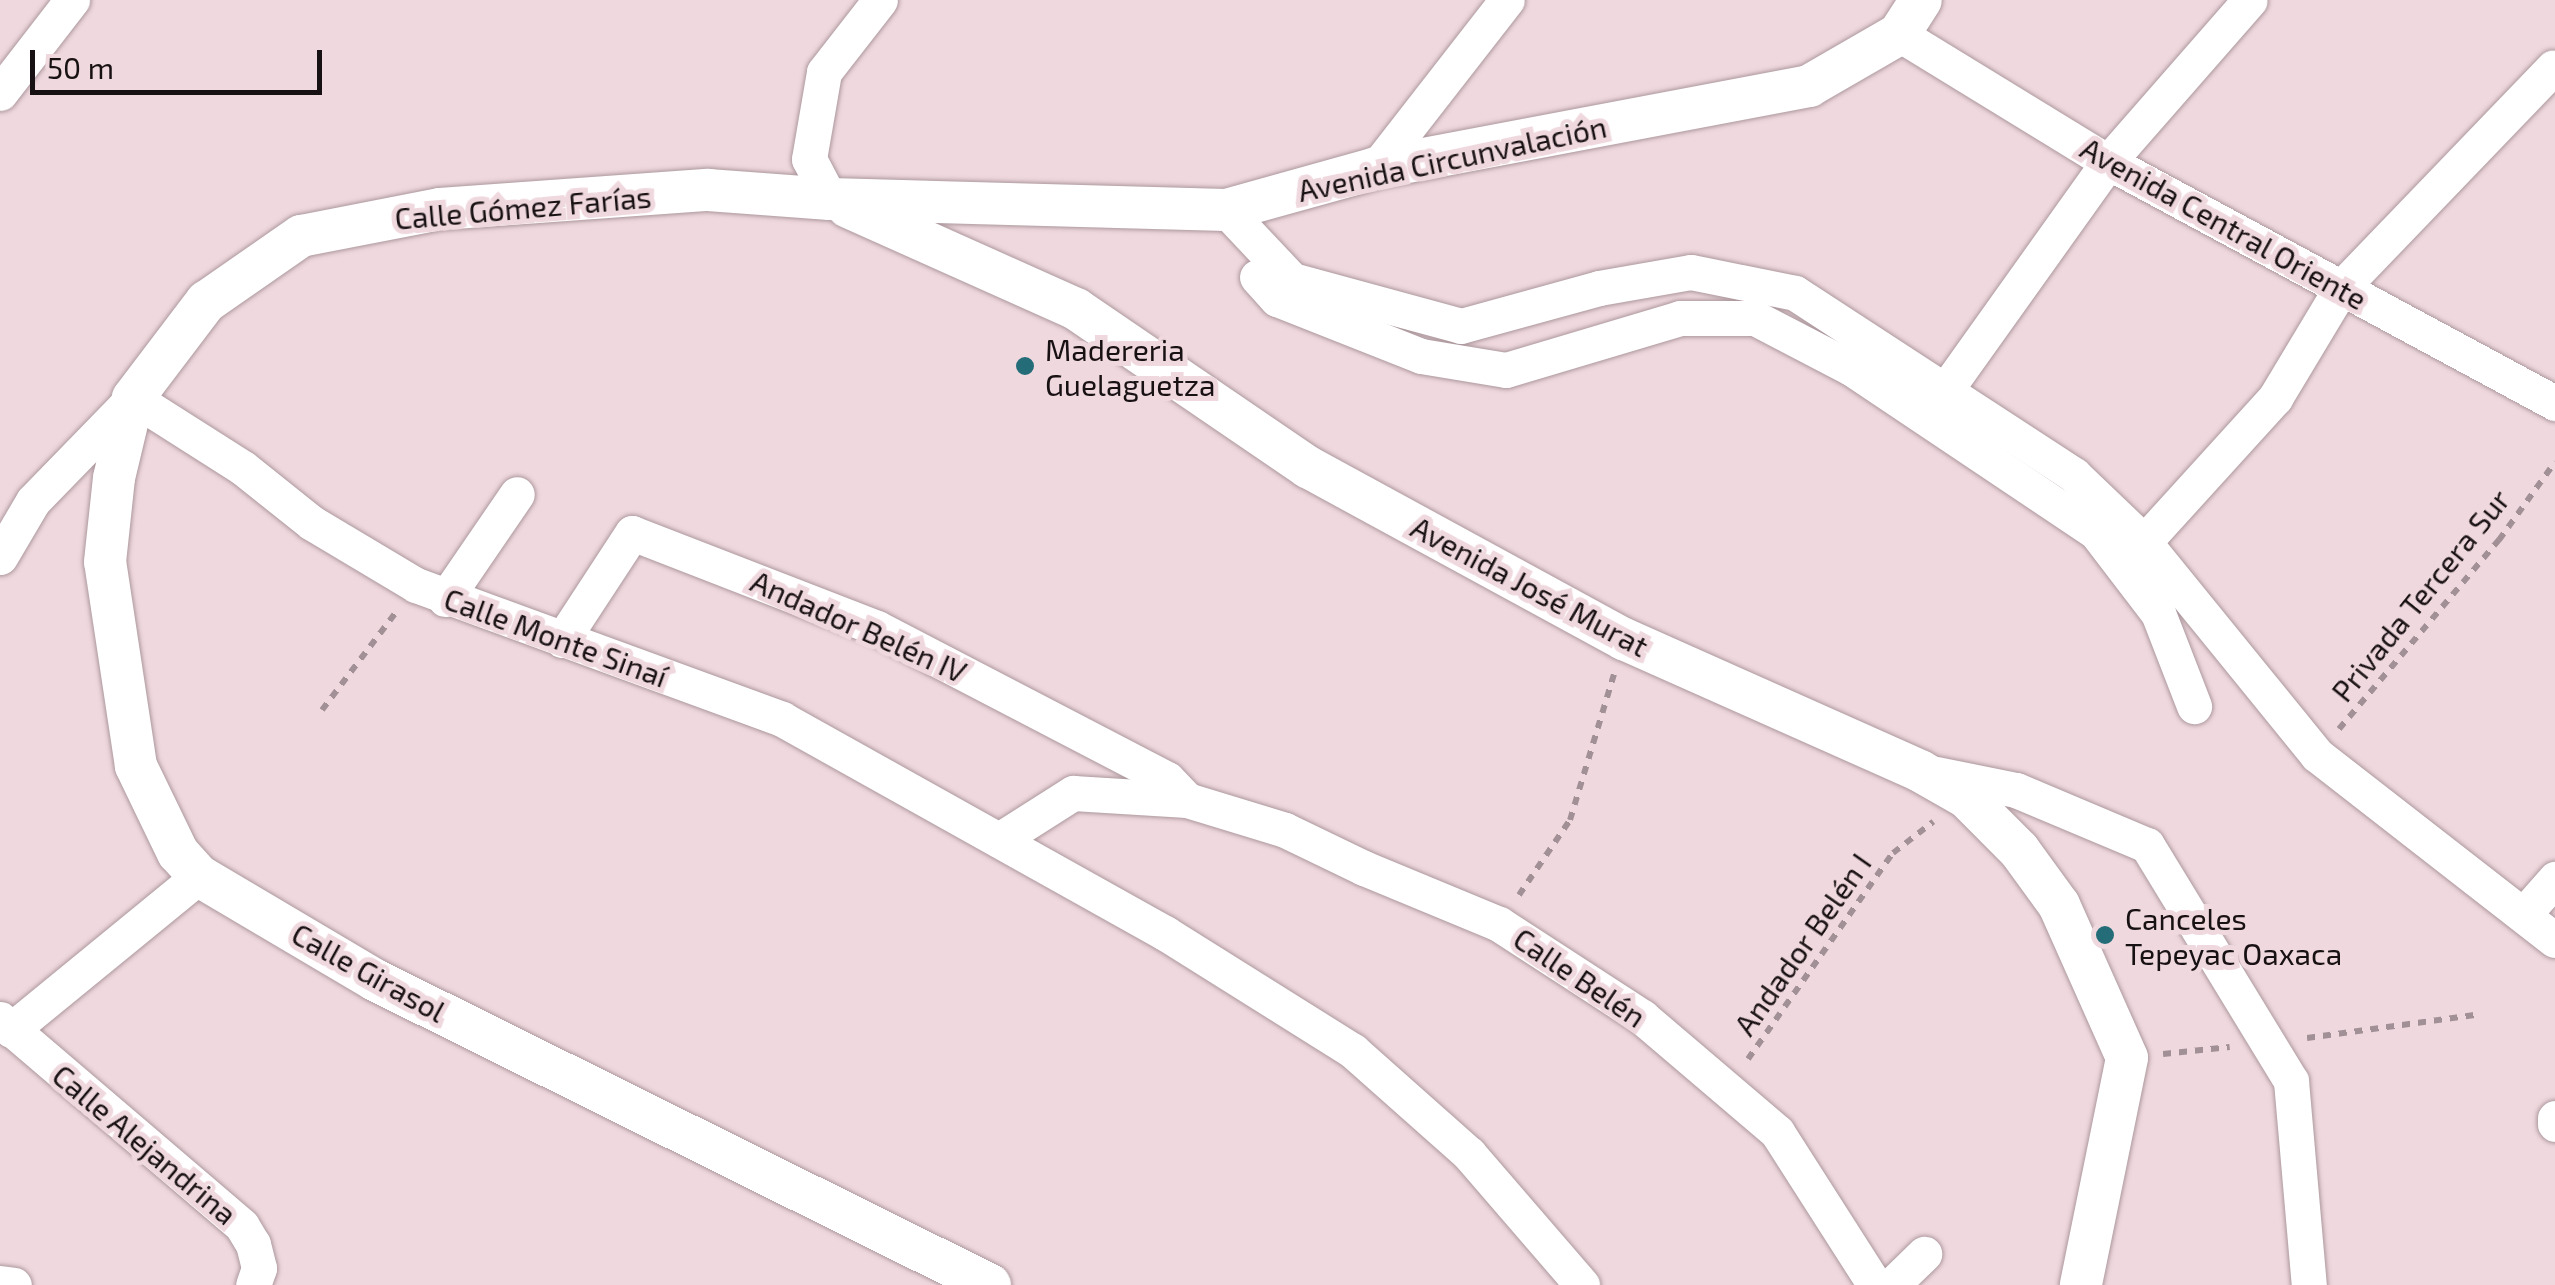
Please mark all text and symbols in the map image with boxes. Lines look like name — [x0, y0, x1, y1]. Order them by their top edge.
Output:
scale bar — [35, 30, 328, 92]
text: 50 m — [47, 49, 114, 85]
street label: Avenida Circunvalación — [1294, 108, 1610, 208]
street label: Avenida Central Oriente — [2075, 129, 2373, 317]
street label: Calle Gómez Farías — [393, 178, 653, 236]
place label: Madereria Guelaguetza — [1045, 331, 1216, 402]
marker: Madereria Guelaguetza — [1014, 355, 1036, 377]
street label: Privada Tercera Sur — [2323, 481, 2517, 709]
street label: Avenida José Murat — [1405, 508, 1655, 664]
street label: Andador Belén IV — [745, 562, 973, 690]
street label: Calle Monte Sinaí — [440, 580, 672, 694]
street label: Andador Belén I — [1726, 846, 1878, 1042]
place label: Canceles Tepeyac Oaxaca — [2125, 900, 2342, 970]
street label: Calle Girasol — [286, 915, 452, 1029]
street label: Calle Belén — [1507, 920, 1653, 1034]
marker: Canceles Tepeyac Oaxaca — [2094, 924, 2116, 946]
street label: Calle Alejandrina — [45, 1056, 245, 1232]

